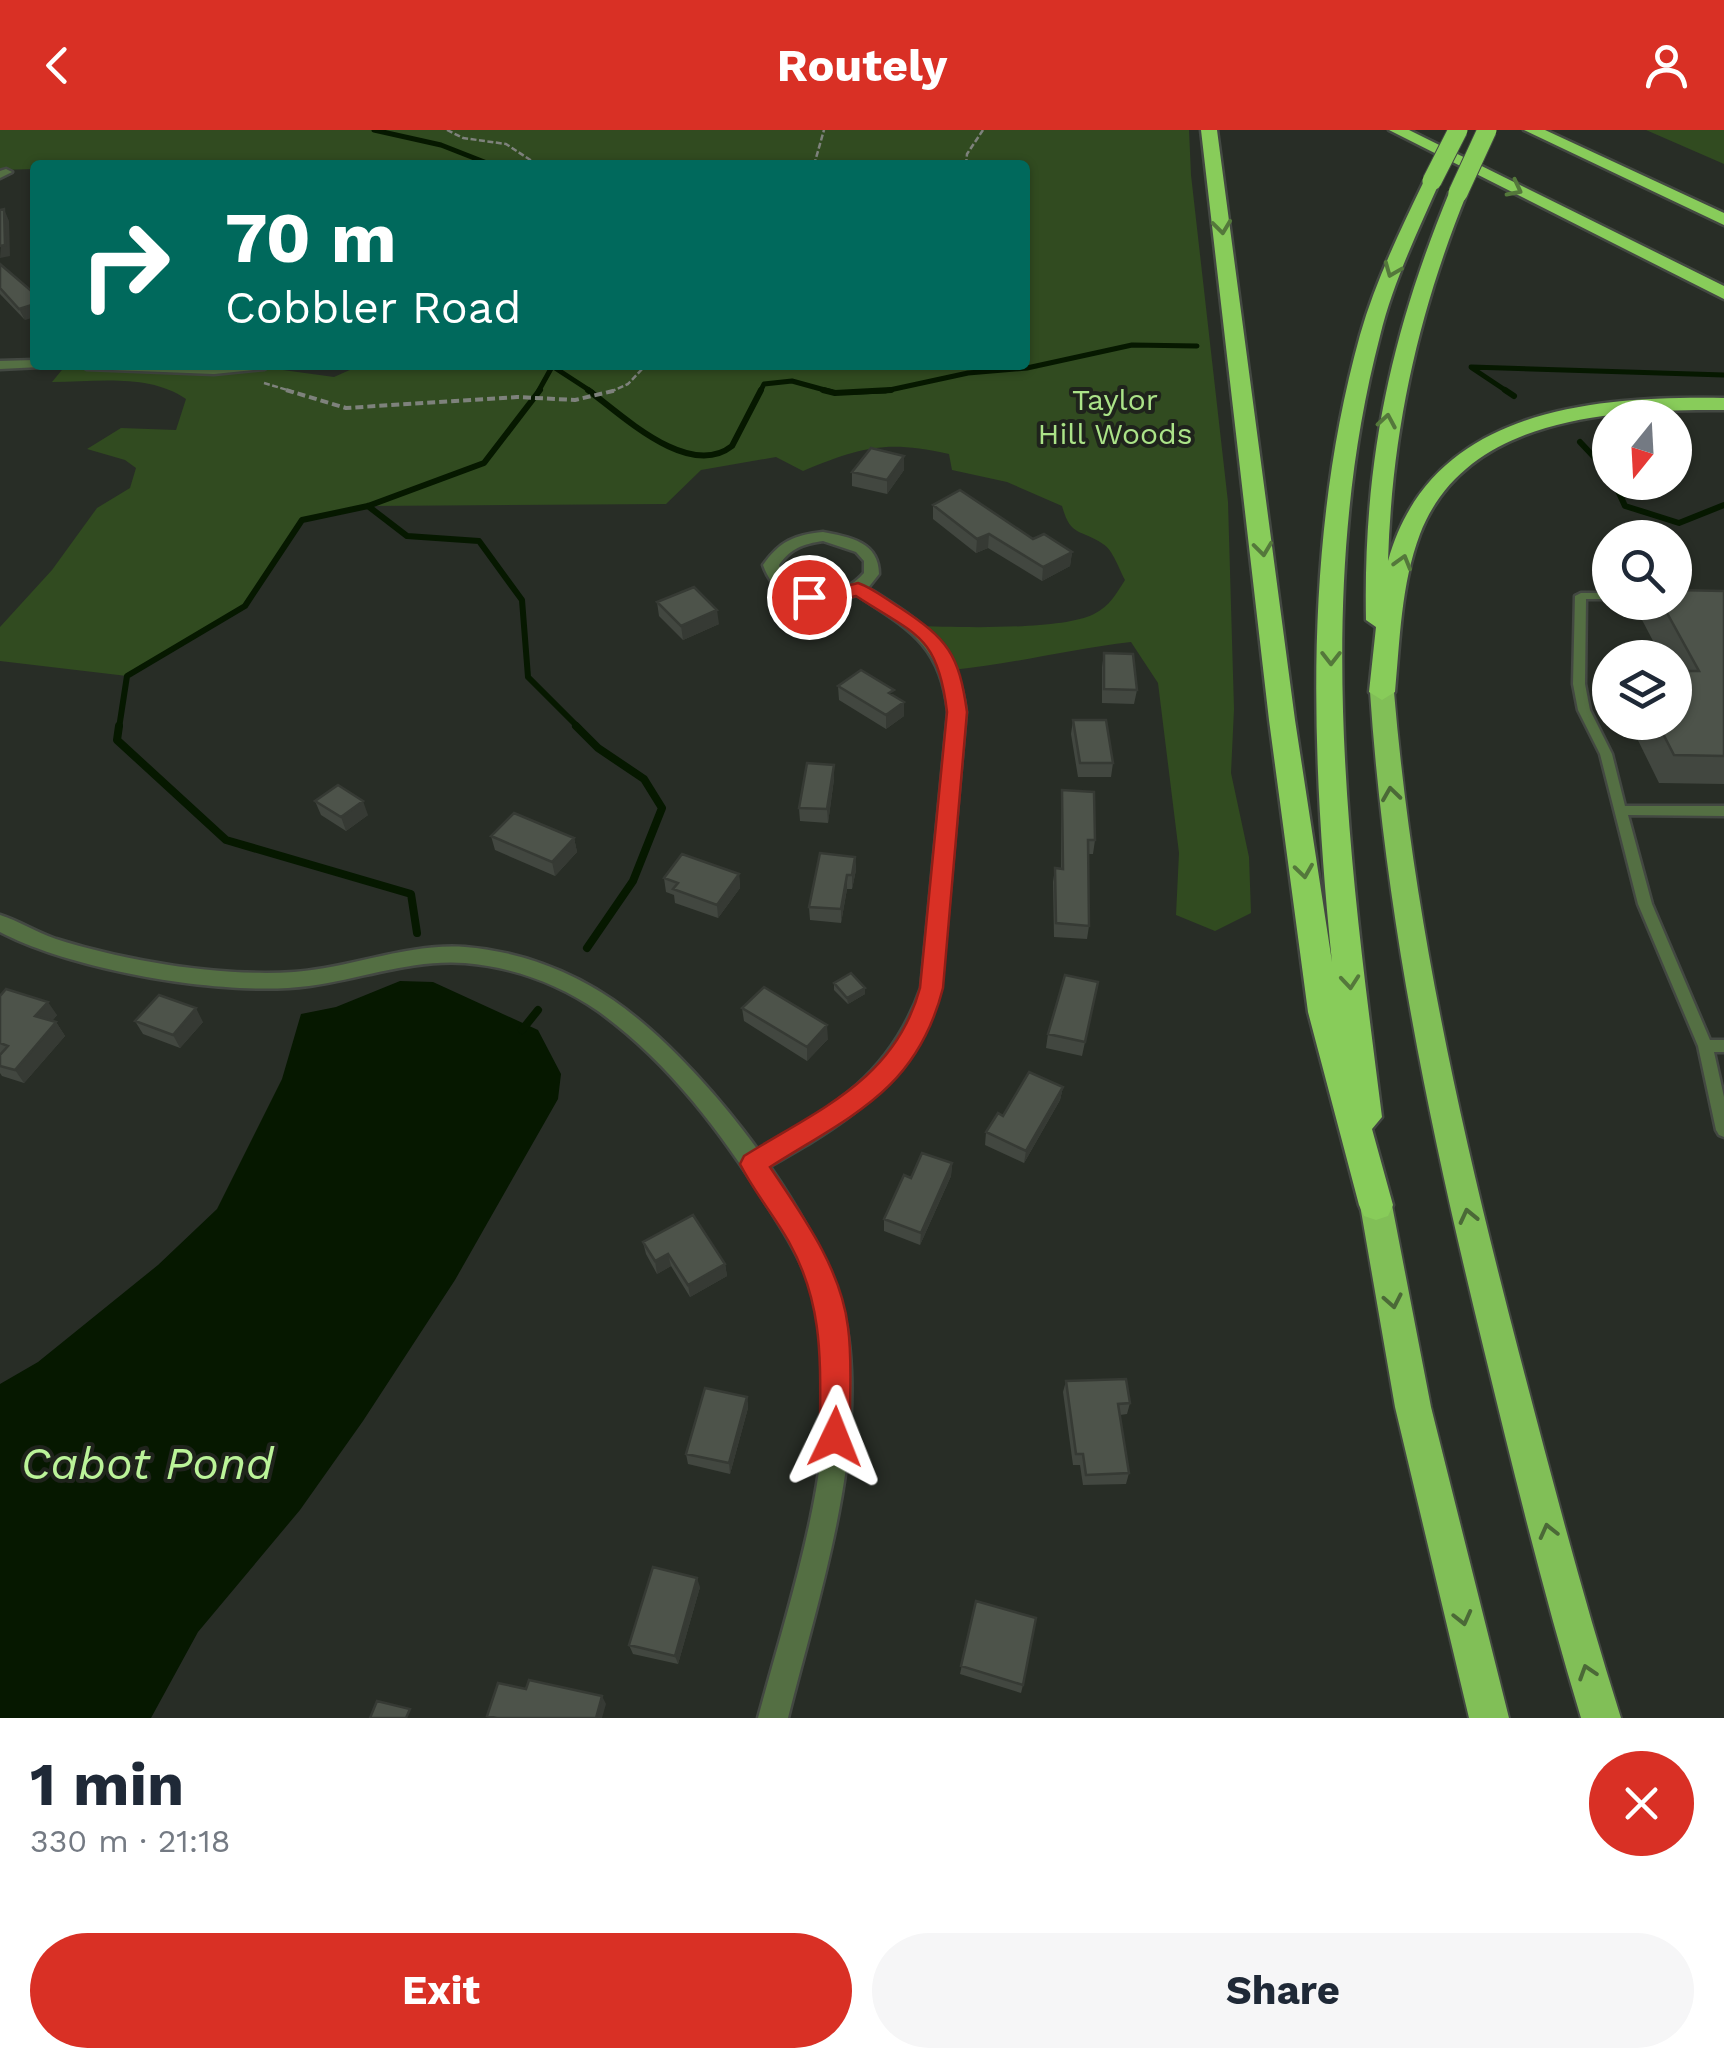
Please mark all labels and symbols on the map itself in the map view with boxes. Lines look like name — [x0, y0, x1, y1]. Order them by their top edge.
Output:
one-way arrow — [1505, 177, 1523, 196]
one-way arrow — [1211, 219, 1232, 235]
one-way arrow — [1384, 260, 1404, 278]
park label: Taylor Hill Woods — [1037, 382, 1193, 451]
north arrow — [1592, 400, 1692, 500]
one-way arrow — [1376, 413, 1397, 429]
one-way arrow — [1251, 541, 1272, 557]
one-way arrow — [1391, 554, 1412, 571]
pin — [767, 555, 852, 640]
one-way arrow — [1320, 650, 1341, 666]
one-way arrow — [1381, 785, 1402, 802]
one-way arrow — [1292, 863, 1313, 880]
one-way arrow — [1339, 975, 1361, 991]
one-way arrow — [1459, 1208, 1480, 1225]
one-way arrow — [1382, 1292, 1403, 1309]
position arrow — [783, 1385, 887, 1489]
water label: Cabot Pond — [21, 1437, 275, 1490]
one-way arrow — [1538, 1523, 1559, 1540]
one-way arrow — [1452, 1609, 1473, 1626]
one-way arrow — [1578, 1664, 1598, 1681]

